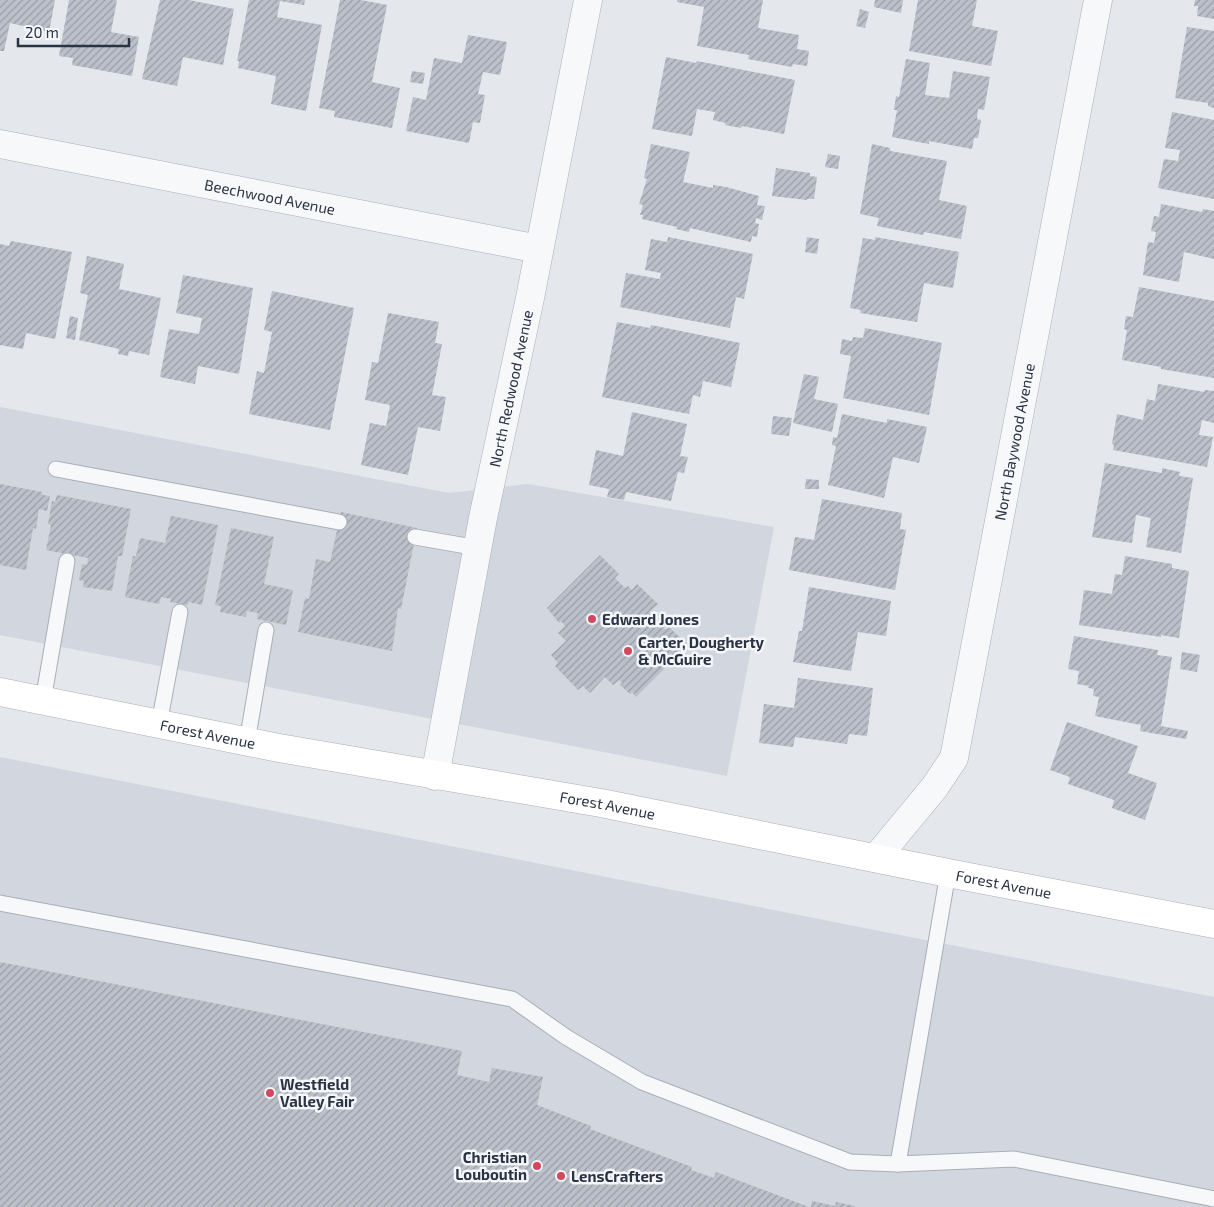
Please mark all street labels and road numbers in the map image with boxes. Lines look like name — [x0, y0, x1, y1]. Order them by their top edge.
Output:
street label: Beechwood Avenue — [203, 175, 337, 218]
street label: North Redwood Avenue — [485, 308, 536, 469]
street label: North Baywood Avenue — [990, 361, 1038, 522]
street label: Forest Avenue — [159, 715, 257, 752]
street label: Forest Avenue — [558, 787, 657, 823]
street label: Forest Avenue — [954, 866, 1053, 902]

